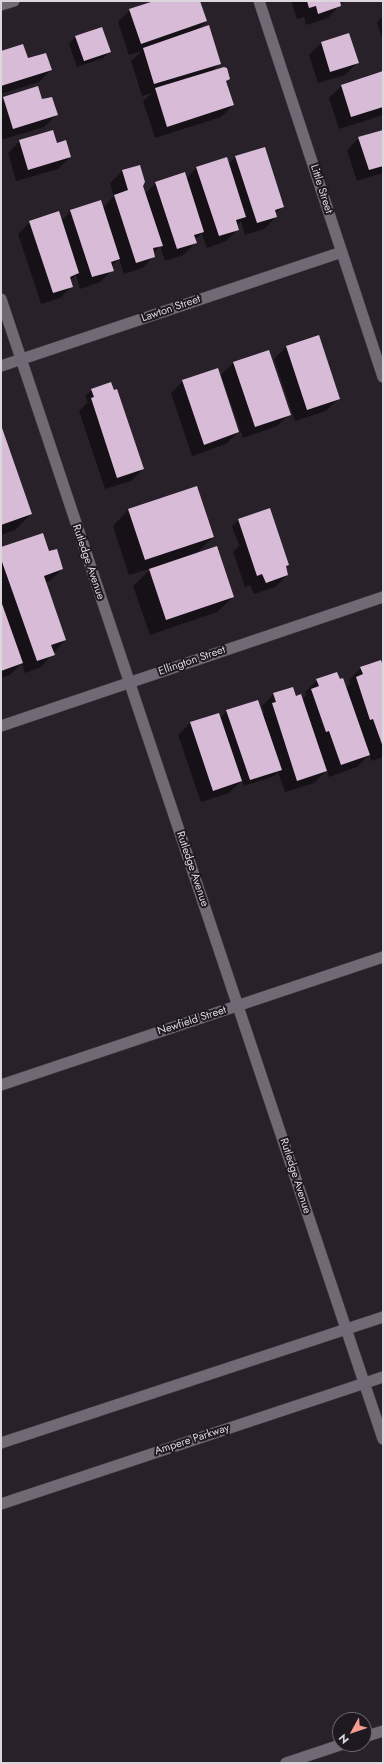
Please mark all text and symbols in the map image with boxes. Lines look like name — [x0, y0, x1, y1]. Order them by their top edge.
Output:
street label: Little Street — [307, 163, 335, 215]
street label: Lawton Street — [140, 293, 202, 325]
street label: Rutledge Avenue — [69, 523, 107, 601]
street label: Ellington Street — [157, 643, 227, 679]
street label: Rutledge Avenue — [173, 830, 211, 908]
street label: Newfield Street — [156, 1004, 228, 1038]
street label: Rutledge Avenue — [277, 1137, 313, 1215]
street label: Ampere Parkway — [153, 1422, 231, 1458]
north arrow — [332, 1712, 372, 1752]
text: N — [335, 1731, 353, 1748]

